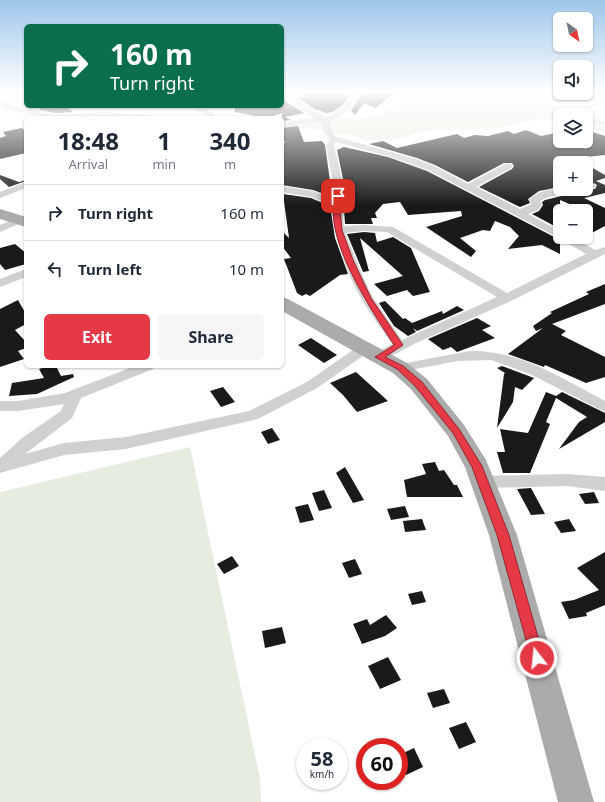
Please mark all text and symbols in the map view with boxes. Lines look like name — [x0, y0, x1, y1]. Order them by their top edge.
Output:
north arrow — [553, 12, 593, 52]
map controls — [553, 12, 593, 244]
text: 160 m — [110, 35, 193, 73]
icon: right — [44, 40, 96, 92]
button: sound — [553, 60, 593, 100]
text: Turn right — [110, 71, 194, 95]
button: layers — [553, 108, 593, 148]
text: 18:48 — [57, 124, 119, 157]
text: 1 — [157, 124, 171, 157]
text: 340 — [209, 124, 251, 157]
text: Arrival — [68, 155, 108, 173]
text: min — [152, 155, 176, 173]
text: m — [224, 155, 236, 173]
button: + — [553, 156, 593, 196]
pin — [321, 179, 355, 213]
icon: arrive — [327, 185, 349, 207]
icon: right — [44, 202, 66, 224]
text: Turn right — [78, 203, 153, 223]
text: 160 m — [220, 203, 264, 223]
button: − — [553, 204, 593, 244]
icon: left — [44, 258, 66, 280]
text: Turn left — [78, 259, 142, 279]
text: 10 m — [229, 259, 264, 279]
button: Exit — [44, 314, 150, 360]
button: Share — [158, 314, 264, 360]
position arrow — [516, 637, 558, 679]
speed limit sign: 60 — [356, 738, 408, 790]
text: 58 — [311, 745, 333, 772]
text: km/h — [310, 767, 334, 781]

